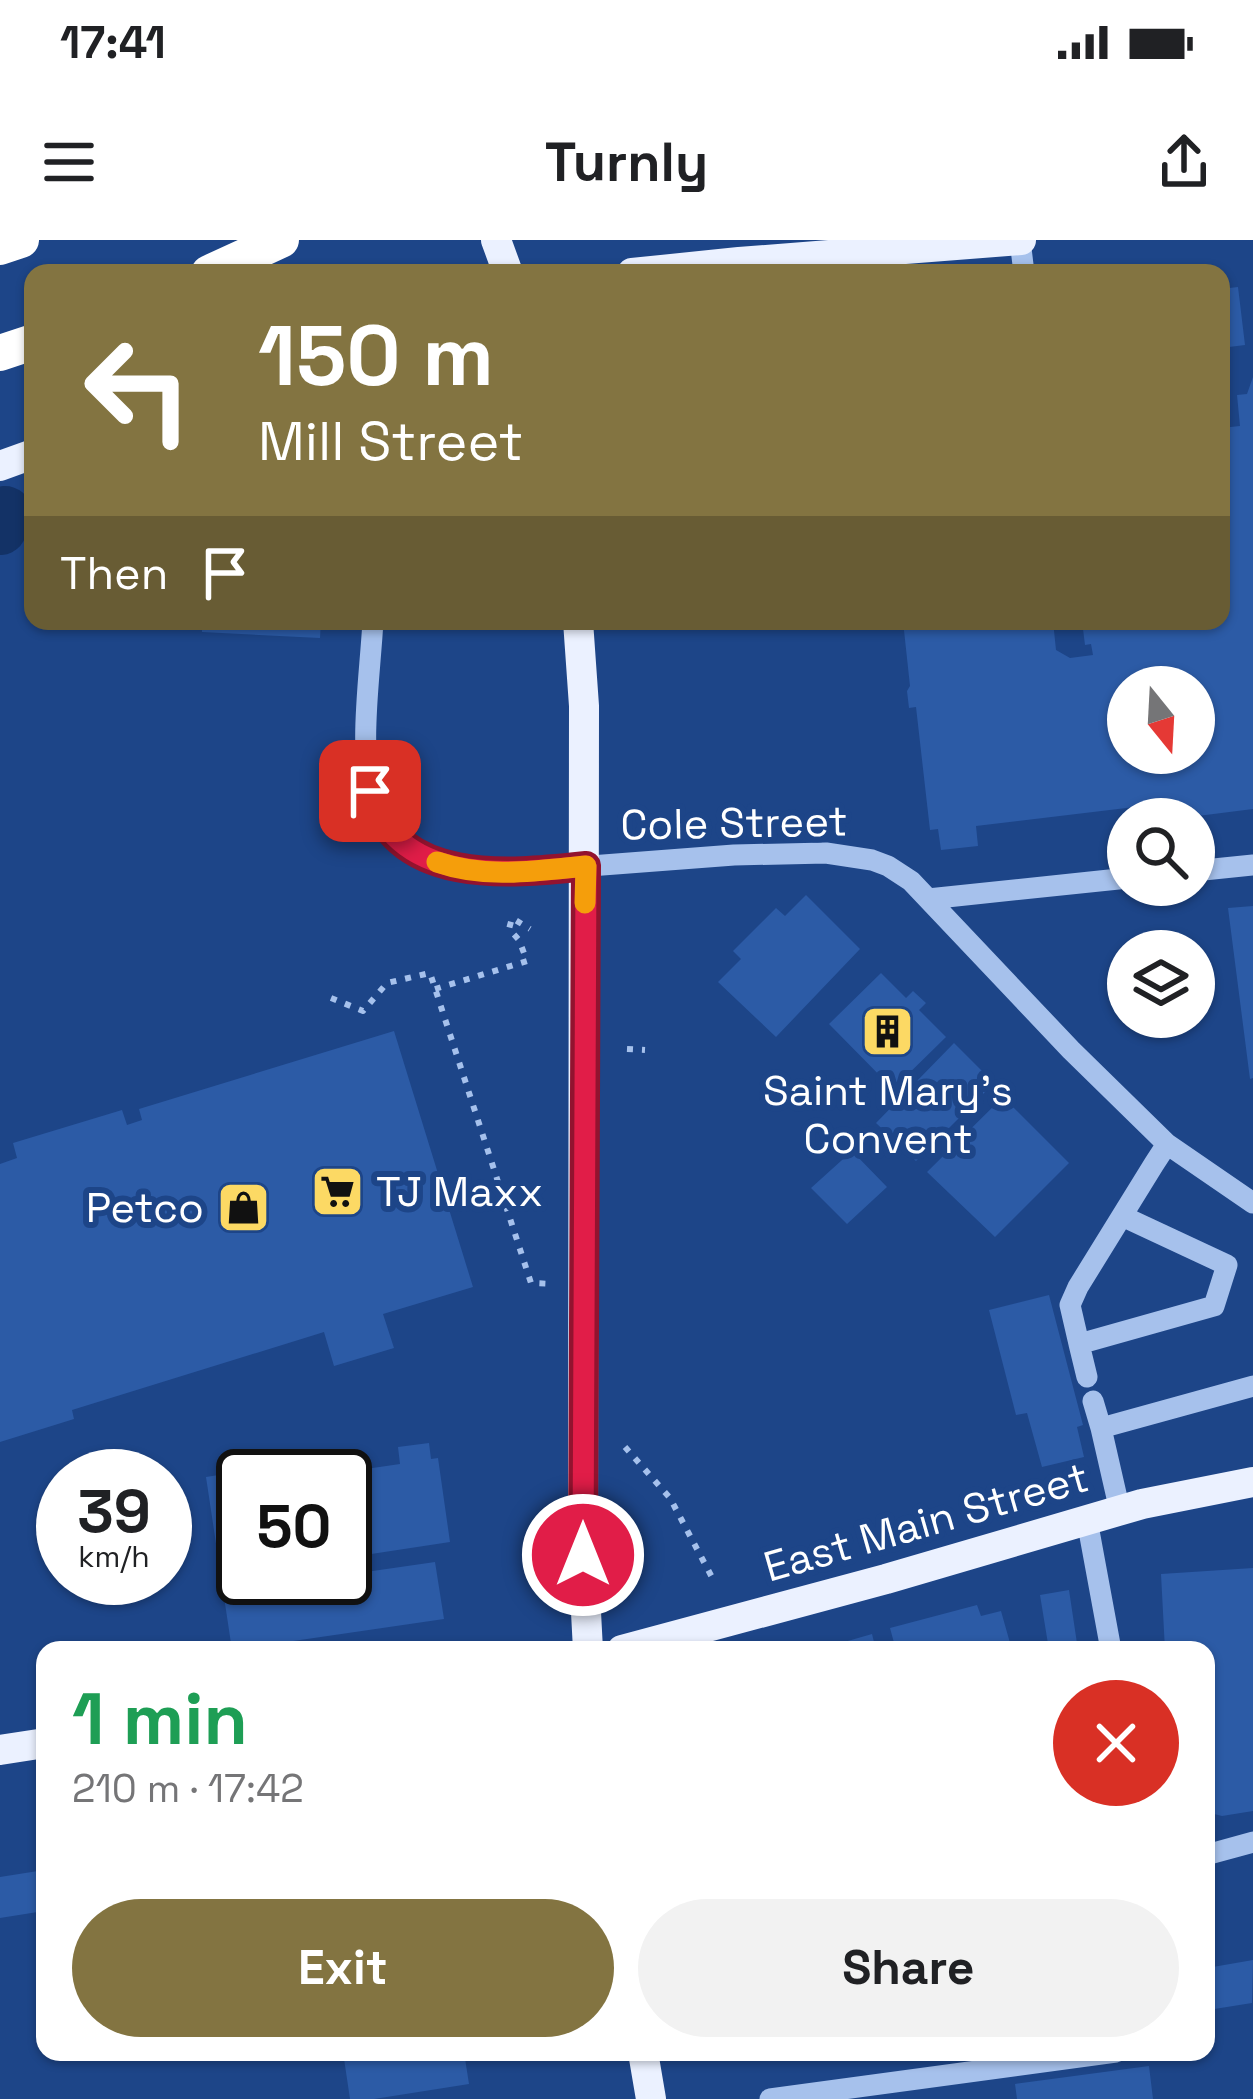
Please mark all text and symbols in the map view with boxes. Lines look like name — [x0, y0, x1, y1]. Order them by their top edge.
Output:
text: 17:41 — [60, 14, 166, 71]
text: Turnly — [545, 128, 708, 197]
icon: menu — [36, 129, 102, 195]
icon: share — [1151, 129, 1217, 195]
text: 150 m — [258, 302, 494, 410]
icon: left — [60, 312, 216, 468]
text: Mill Street — [258, 407, 523, 476]
icon: arrive — [192, 540, 258, 606]
text: Then — [60, 545, 168, 602]
north arrow — [1107, 666, 1215, 774]
map controls — [1107, 666, 1215, 1038]
pin — [319, 740, 421, 842]
icon: arrive — [337, 758, 403, 824]
street label: Cole Street — [620, 795, 848, 851]
button: search — [1107, 798, 1215, 906]
button: layers — [1107, 930, 1215, 1038]
building icon: Saint Mary's Convent — [860, 1003, 916, 1059]
place label: Saint Mary's Convent — [763, 1064, 1013, 1165]
supermarket icon: TJ Maxx — [309, 1163, 365, 1219]
place label: TJ Maxx — [376, 1165, 543, 1218]
shop icon: Petco — [215, 1179, 271, 1235]
place label: Petco — [86, 1181, 204, 1234]
speed limit sign: 50 — [216, 1449, 372, 1605]
street label: East Main Street — [758, 1450, 1094, 1594]
text: 39 — [77, 1473, 151, 1550]
position arrow — [520, 1492, 646, 1618]
text: km/h — [78, 1537, 150, 1576]
text: 1 min — [72, 1673, 248, 1765]
button: close — [1053, 1680, 1179, 1806]
text: 210 m · 17:42 — [72, 1764, 304, 1813]
button: Exit — [72, 1899, 614, 2037]
button: Share — [638, 1899, 1179, 2037]

